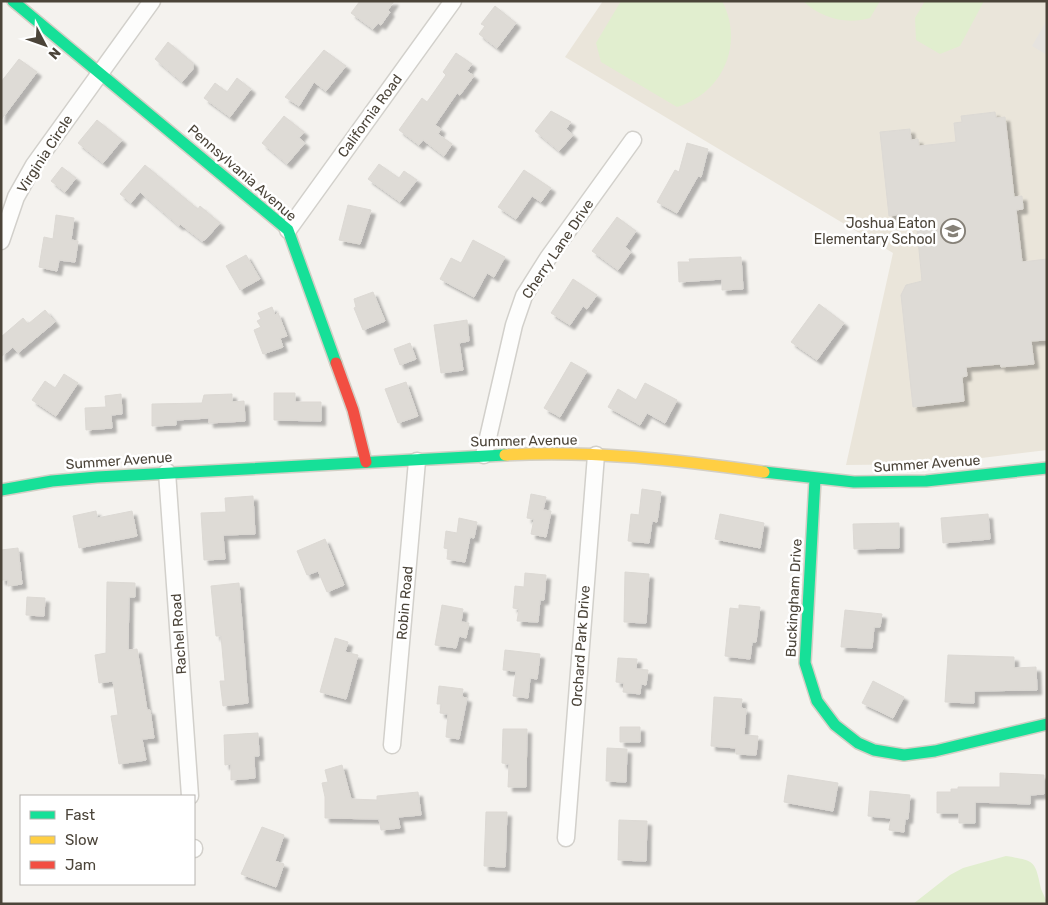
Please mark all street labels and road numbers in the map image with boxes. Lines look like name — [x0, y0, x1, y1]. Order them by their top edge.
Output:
street label: California Road — [334, 71, 406, 161]
street label: Virginia Circle — [14, 112, 77, 196]
street label: Pennsylvania Avenue — [184, 121, 300, 225]
street label: Cherry Lane Drive — [518, 196, 598, 302]
street label: Summer Avenue — [470, 432, 578, 450]
street label: Summer Avenue — [65, 449, 173, 473]
street label: Summer Avenue — [873, 452, 981, 476]
street label: Buckingham Drive — [782, 538, 806, 658]
street label: Robin Road — [393, 565, 417, 641]
street label: Orchard Park Drive — [568, 585, 594, 707]
street label: Rachel Road — [168, 593, 190, 675]

